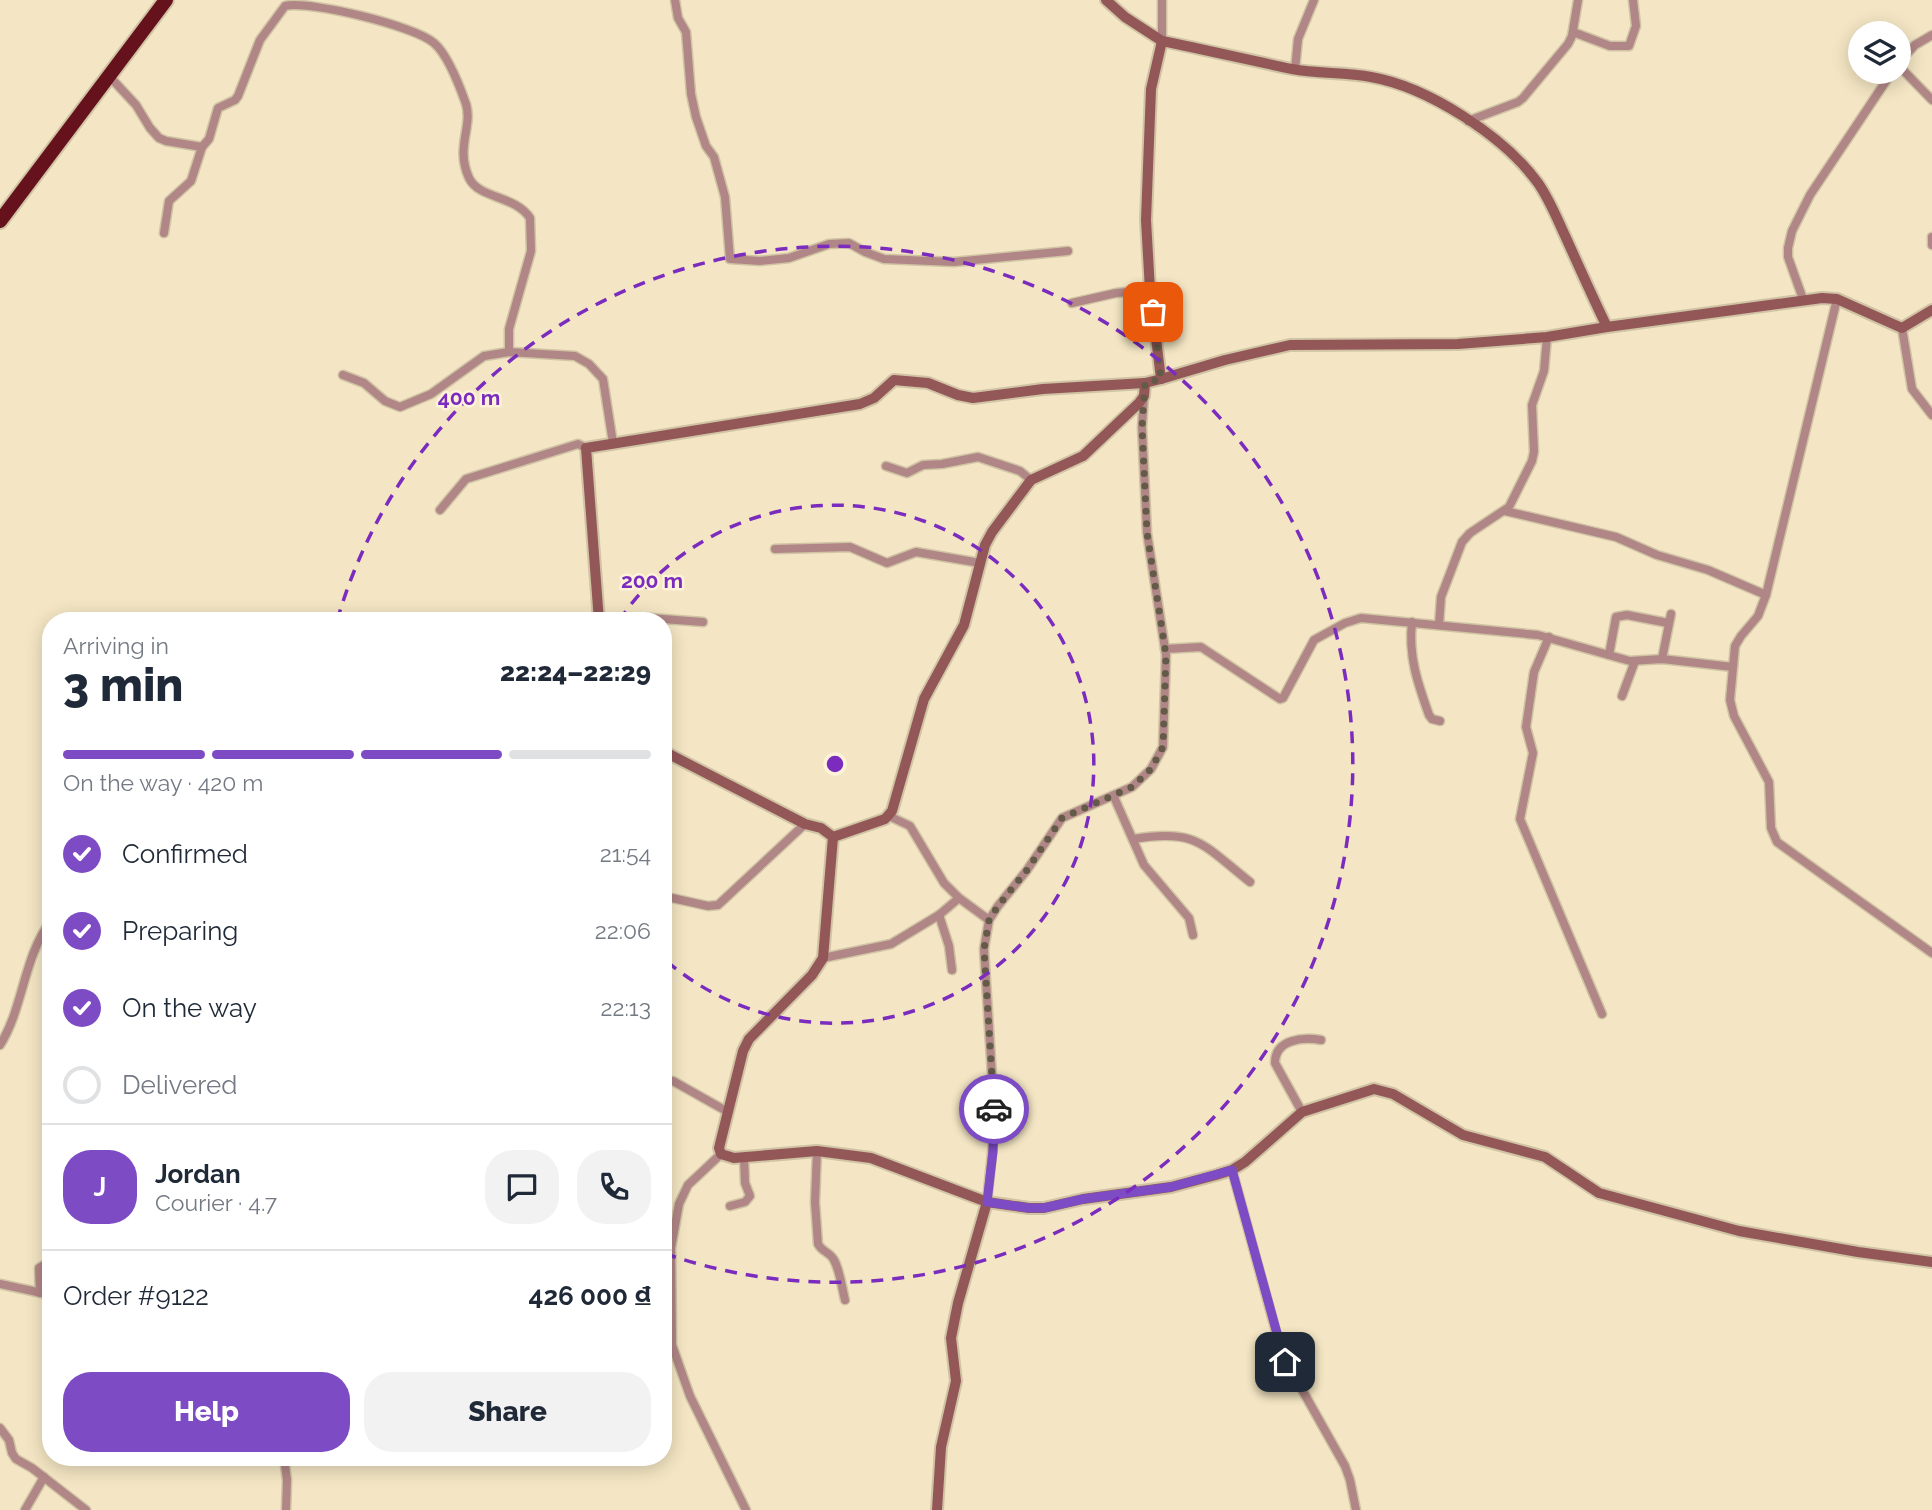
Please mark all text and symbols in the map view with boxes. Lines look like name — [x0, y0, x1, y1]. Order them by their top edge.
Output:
map controls — [1848, 21, 1911, 84]
button: layers — [1848, 21, 1911, 84]
pin — [1123, 282, 1183, 342]
icon: bag — [1134, 293, 1172, 331]
text: 400 m — [438, 385, 500, 410]
text: 200 m — [621, 568, 683, 593]
text: Arriving in — [63, 632, 169, 659]
text: 22:24–22:29 — [500, 657, 651, 687]
text: 3 min — [63, 658, 183, 712]
centre of rings — [823, 752, 847, 776]
text: On the way · 420 m — [63, 769, 263, 796]
icon: check — [63, 835, 101, 873]
text: Confirmed — [122, 839, 248, 869]
text: 21:54 — [600, 840, 651, 867]
icon: check — [63, 912, 101, 950]
text: Preparing — [122, 916, 238, 946]
text: 22:06 — [595, 917, 651, 944]
icon: check — [63, 989, 101, 1027]
text: On the way — [122, 993, 257, 1023]
text: 22:13 — [601, 994, 651, 1021]
text: Delivered — [122, 1070, 237, 1100]
courier — [959, 1074, 1029, 1144]
icon: car — [975, 1090, 1013, 1128]
button: chat — [485, 1150, 559, 1224]
button: phone — [577, 1150, 651, 1224]
text: Jordan — [155, 1159, 241, 1189]
text: J — [94, 1172, 106, 1202]
text: Courier · 4.7 — [155, 1189, 277, 1216]
text: Order #9122 — [63, 1281, 209, 1311]
text: 426 000 ₫ — [529, 1281, 651, 1311]
pin — [1255, 1332, 1315, 1392]
icon: home — [1266, 1343, 1304, 1381]
button: Help — [63, 1372, 350, 1452]
button: Share — [364, 1372, 651, 1452]

